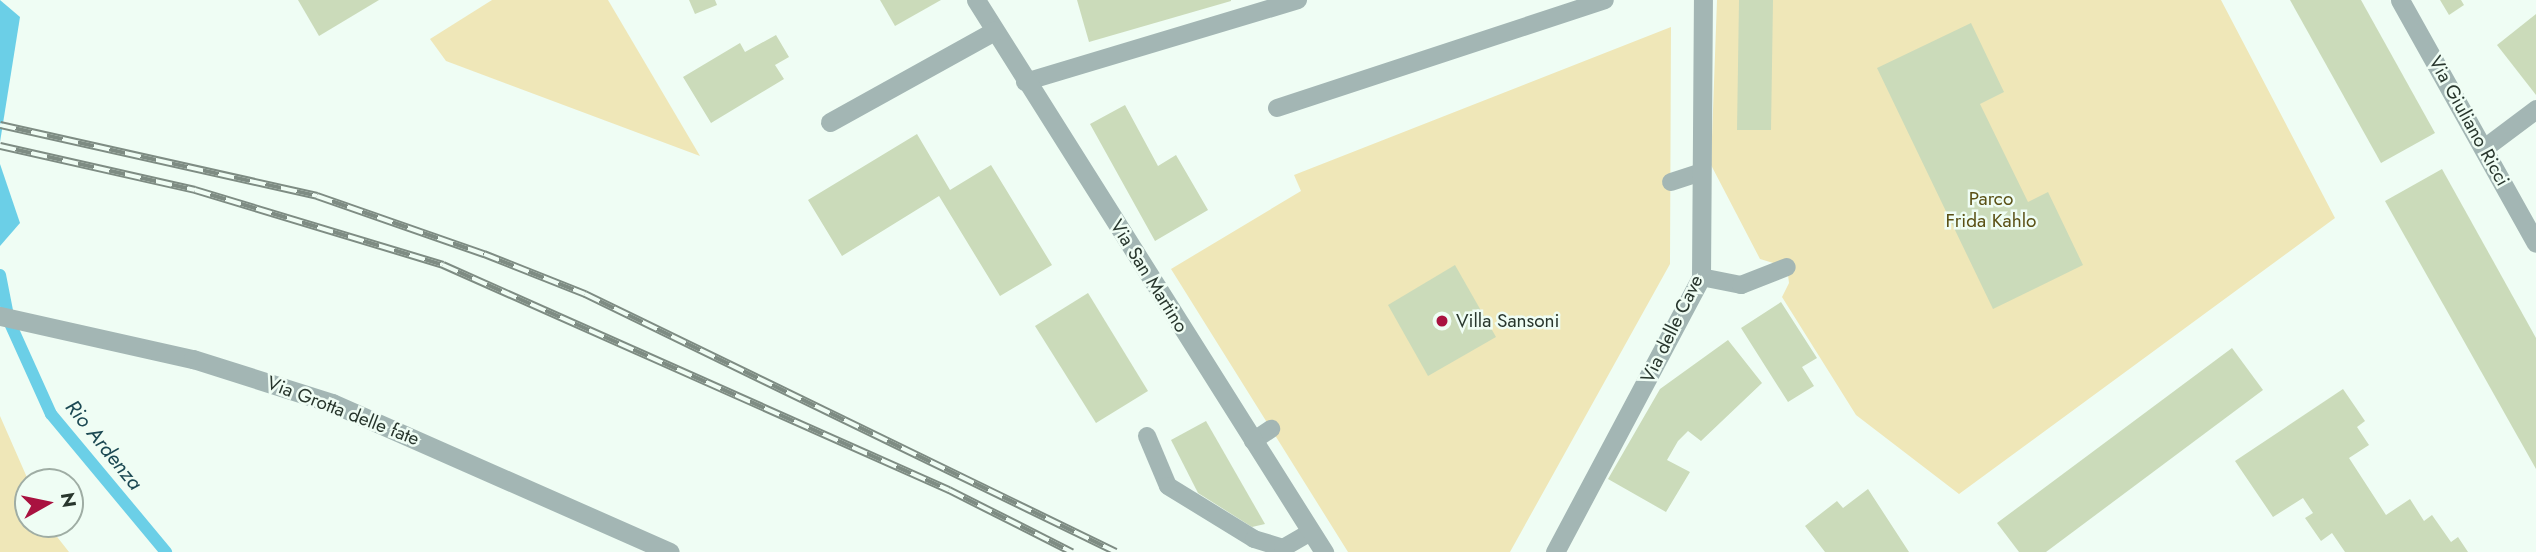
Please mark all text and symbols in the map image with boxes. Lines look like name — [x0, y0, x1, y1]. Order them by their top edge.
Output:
street label: Via Giuliano Ricci — [2424, 52, 2514, 190]
park label: Parco Frida Kahlo — [1946, 188, 2036, 232]
street label: Via San Martino — [1105, 215, 1193, 337]
street label: Via delle Cave — [1636, 271, 1708, 387]
place label: Villa Sansoni — [1456, 310, 1560, 332]
marker: Villa Sansoni — [1434, 313, 1450, 329]
street label: Via Grotta delle fate — [264, 371, 422, 451]
water label: Rio Ardenza — [60, 395, 148, 495]
north arrow — [14, 468, 84, 538]
text: N — [54, 490, 83, 510]

